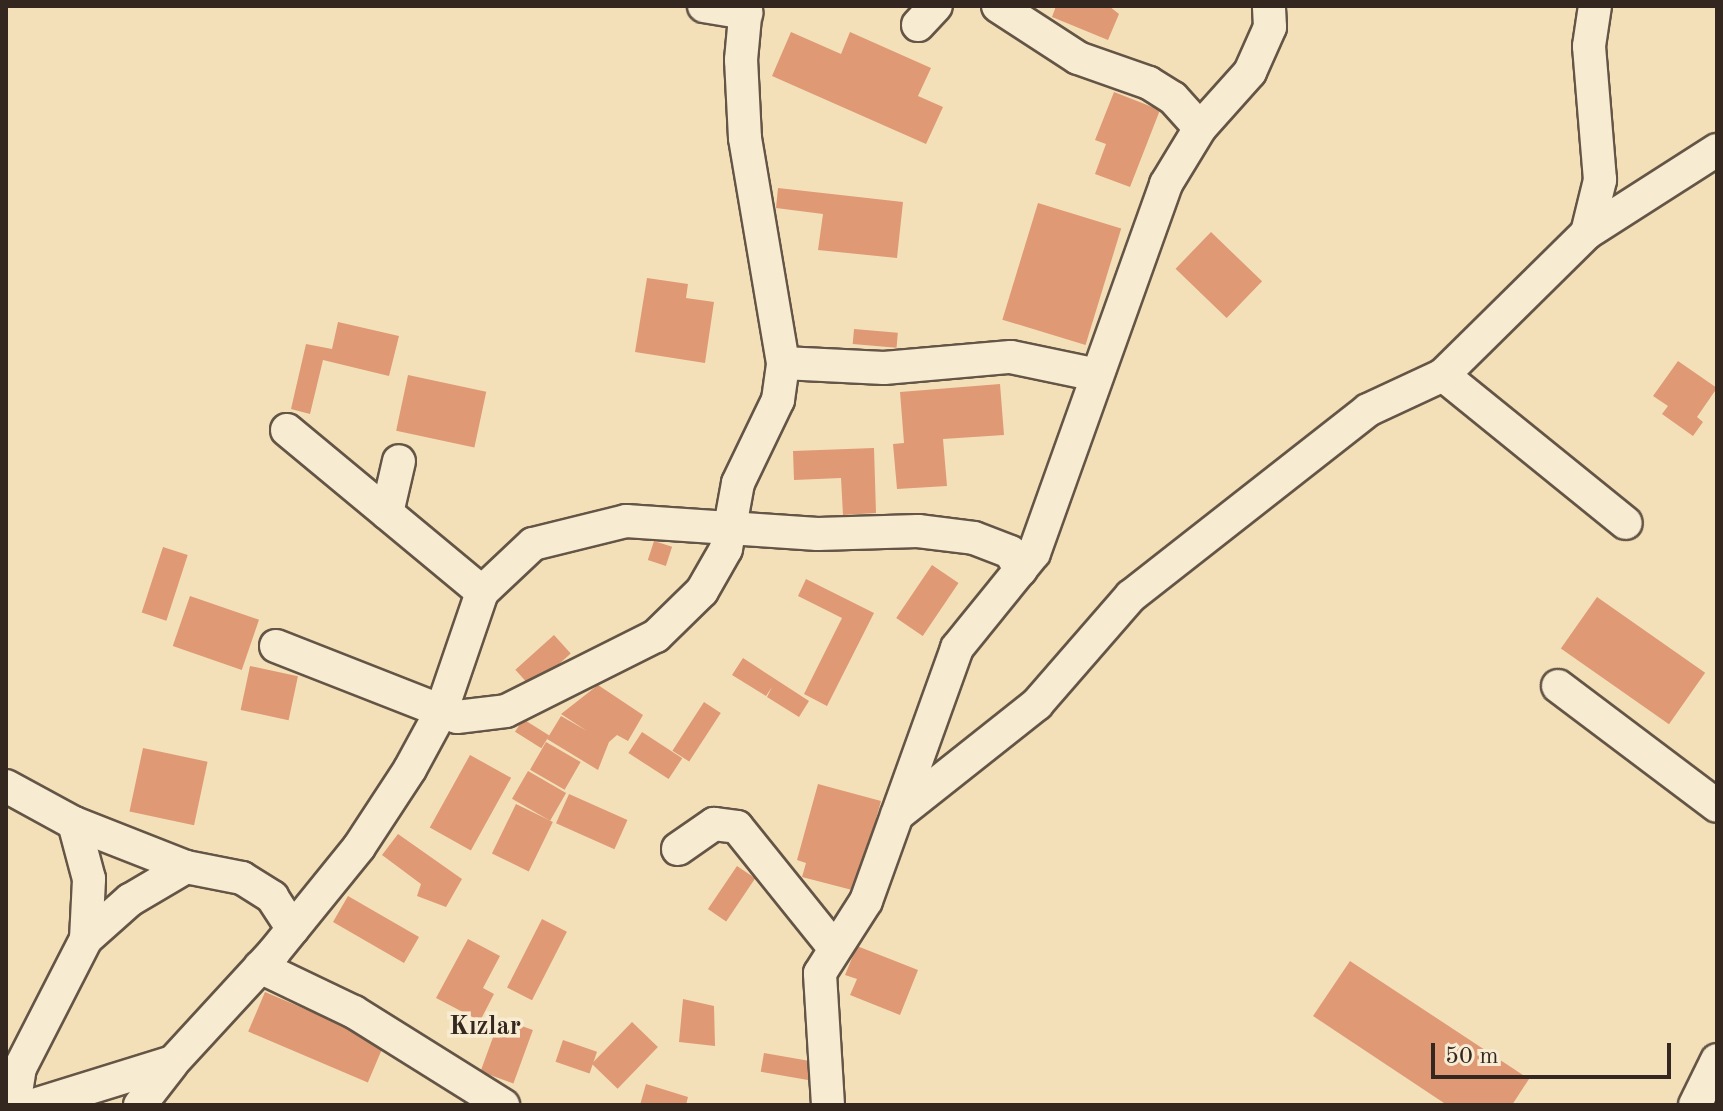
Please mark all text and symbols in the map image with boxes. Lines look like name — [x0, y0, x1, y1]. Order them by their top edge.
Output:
district label: Kızlar — [449, 1012, 521, 1044]
scale bar — [1435, 1027, 1675, 1077]
text: 50 m — [1445, 1045, 1499, 1069]

